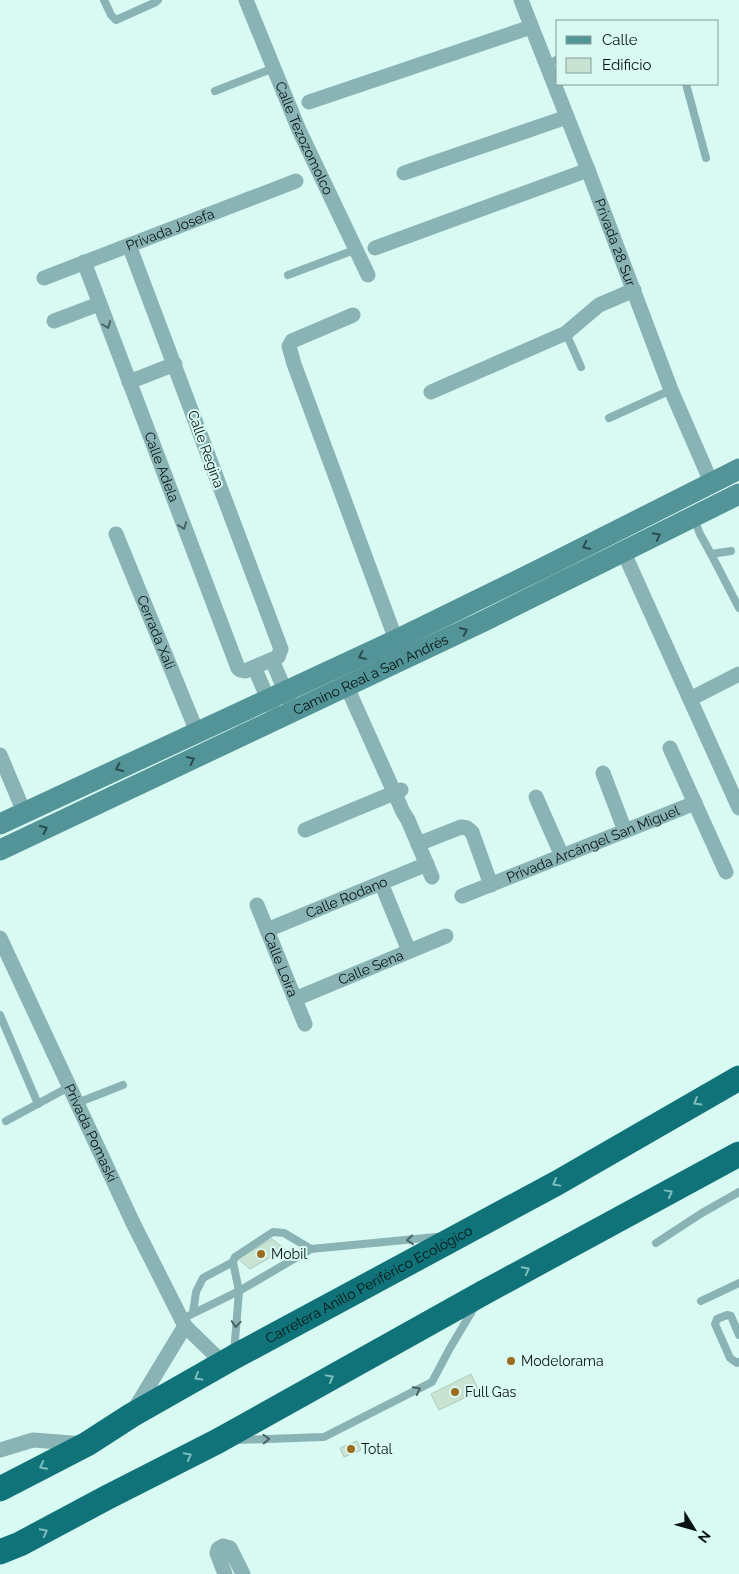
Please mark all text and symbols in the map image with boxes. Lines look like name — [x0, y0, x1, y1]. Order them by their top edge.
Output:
legend — [556, 20, 719, 85]
text: Calle — [602, 31, 638, 49]
text: Edificio — [602, 56, 652, 74]
street label: Calle Tezozomolco — [272, 79, 337, 197]
street label: Privada 28 Sur — [591, 196, 639, 288]
street label: Privada Josefa — [124, 205, 216, 254]
one-way arrow — [101, 320, 111, 328]
street label: Calle Regina — [185, 408, 227, 490]
street label: Calle Adela — [141, 429, 182, 504]
one-way arrow — [178, 521, 188, 529]
one-way arrow — [652, 532, 661, 542]
one-way arrow — [583, 540, 592, 550]
street label: Cerrada Xali — [134, 593, 178, 671]
one-way arrow — [459, 627, 468, 637]
street label: Camino Real a San Andrés — [290, 631, 451, 718]
one-way arrow — [358, 649, 367, 660]
one-way arrow — [186, 756, 195, 766]
one-way arrow — [115, 762, 124, 773]
street label: Privada Arcángel San Miguel — [504, 802, 682, 885]
one-way arrow — [39, 825, 48, 836]
street label: Calle Rodano — [303, 873, 390, 921]
street label: Calle Loira — [261, 930, 301, 999]
street label: Calle Sena — [336, 947, 406, 988]
street label: Privada Pomaski — [61, 1081, 121, 1184]
one-way arrow — [693, 1096, 702, 1106]
one-way arrow — [552, 1177, 561, 1187]
one-way arrow — [663, 1189, 672, 1199]
street label: Carretera Anillo Periférico Ecológico — [263, 1222, 475, 1347]
one-way arrow — [406, 1234, 414, 1245]
place label: Mobil — [271, 1246, 307, 1262]
marker: Mobil — [255, 1248, 267, 1260]
one-way arrow — [520, 1266, 529, 1276]
one-way arrow — [231, 1320, 242, 1328]
place label: Modelorama — [521, 1353, 604, 1369]
marker: Modelorama — [505, 1355, 517, 1367]
one-way arrow — [194, 1371, 203, 1381]
one-way arrow — [325, 1374, 334, 1384]
place label: Full Gas — [465, 1384, 517, 1400]
one-way arrow — [412, 1386, 421, 1396]
marker: Full Gas — [449, 1386, 461, 1398]
one-way arrow — [263, 1434, 271, 1445]
place label: Total — [361, 1441, 393, 1457]
marker: Total — [345, 1443, 357, 1455]
one-way arrow — [183, 1452, 192, 1462]
one-way arrow — [40, 1460, 49, 1470]
north arrow — [669, 1504, 719, 1554]
one-way arrow — [39, 1528, 48, 1538]
text: N — [695, 1528, 714, 1546]

